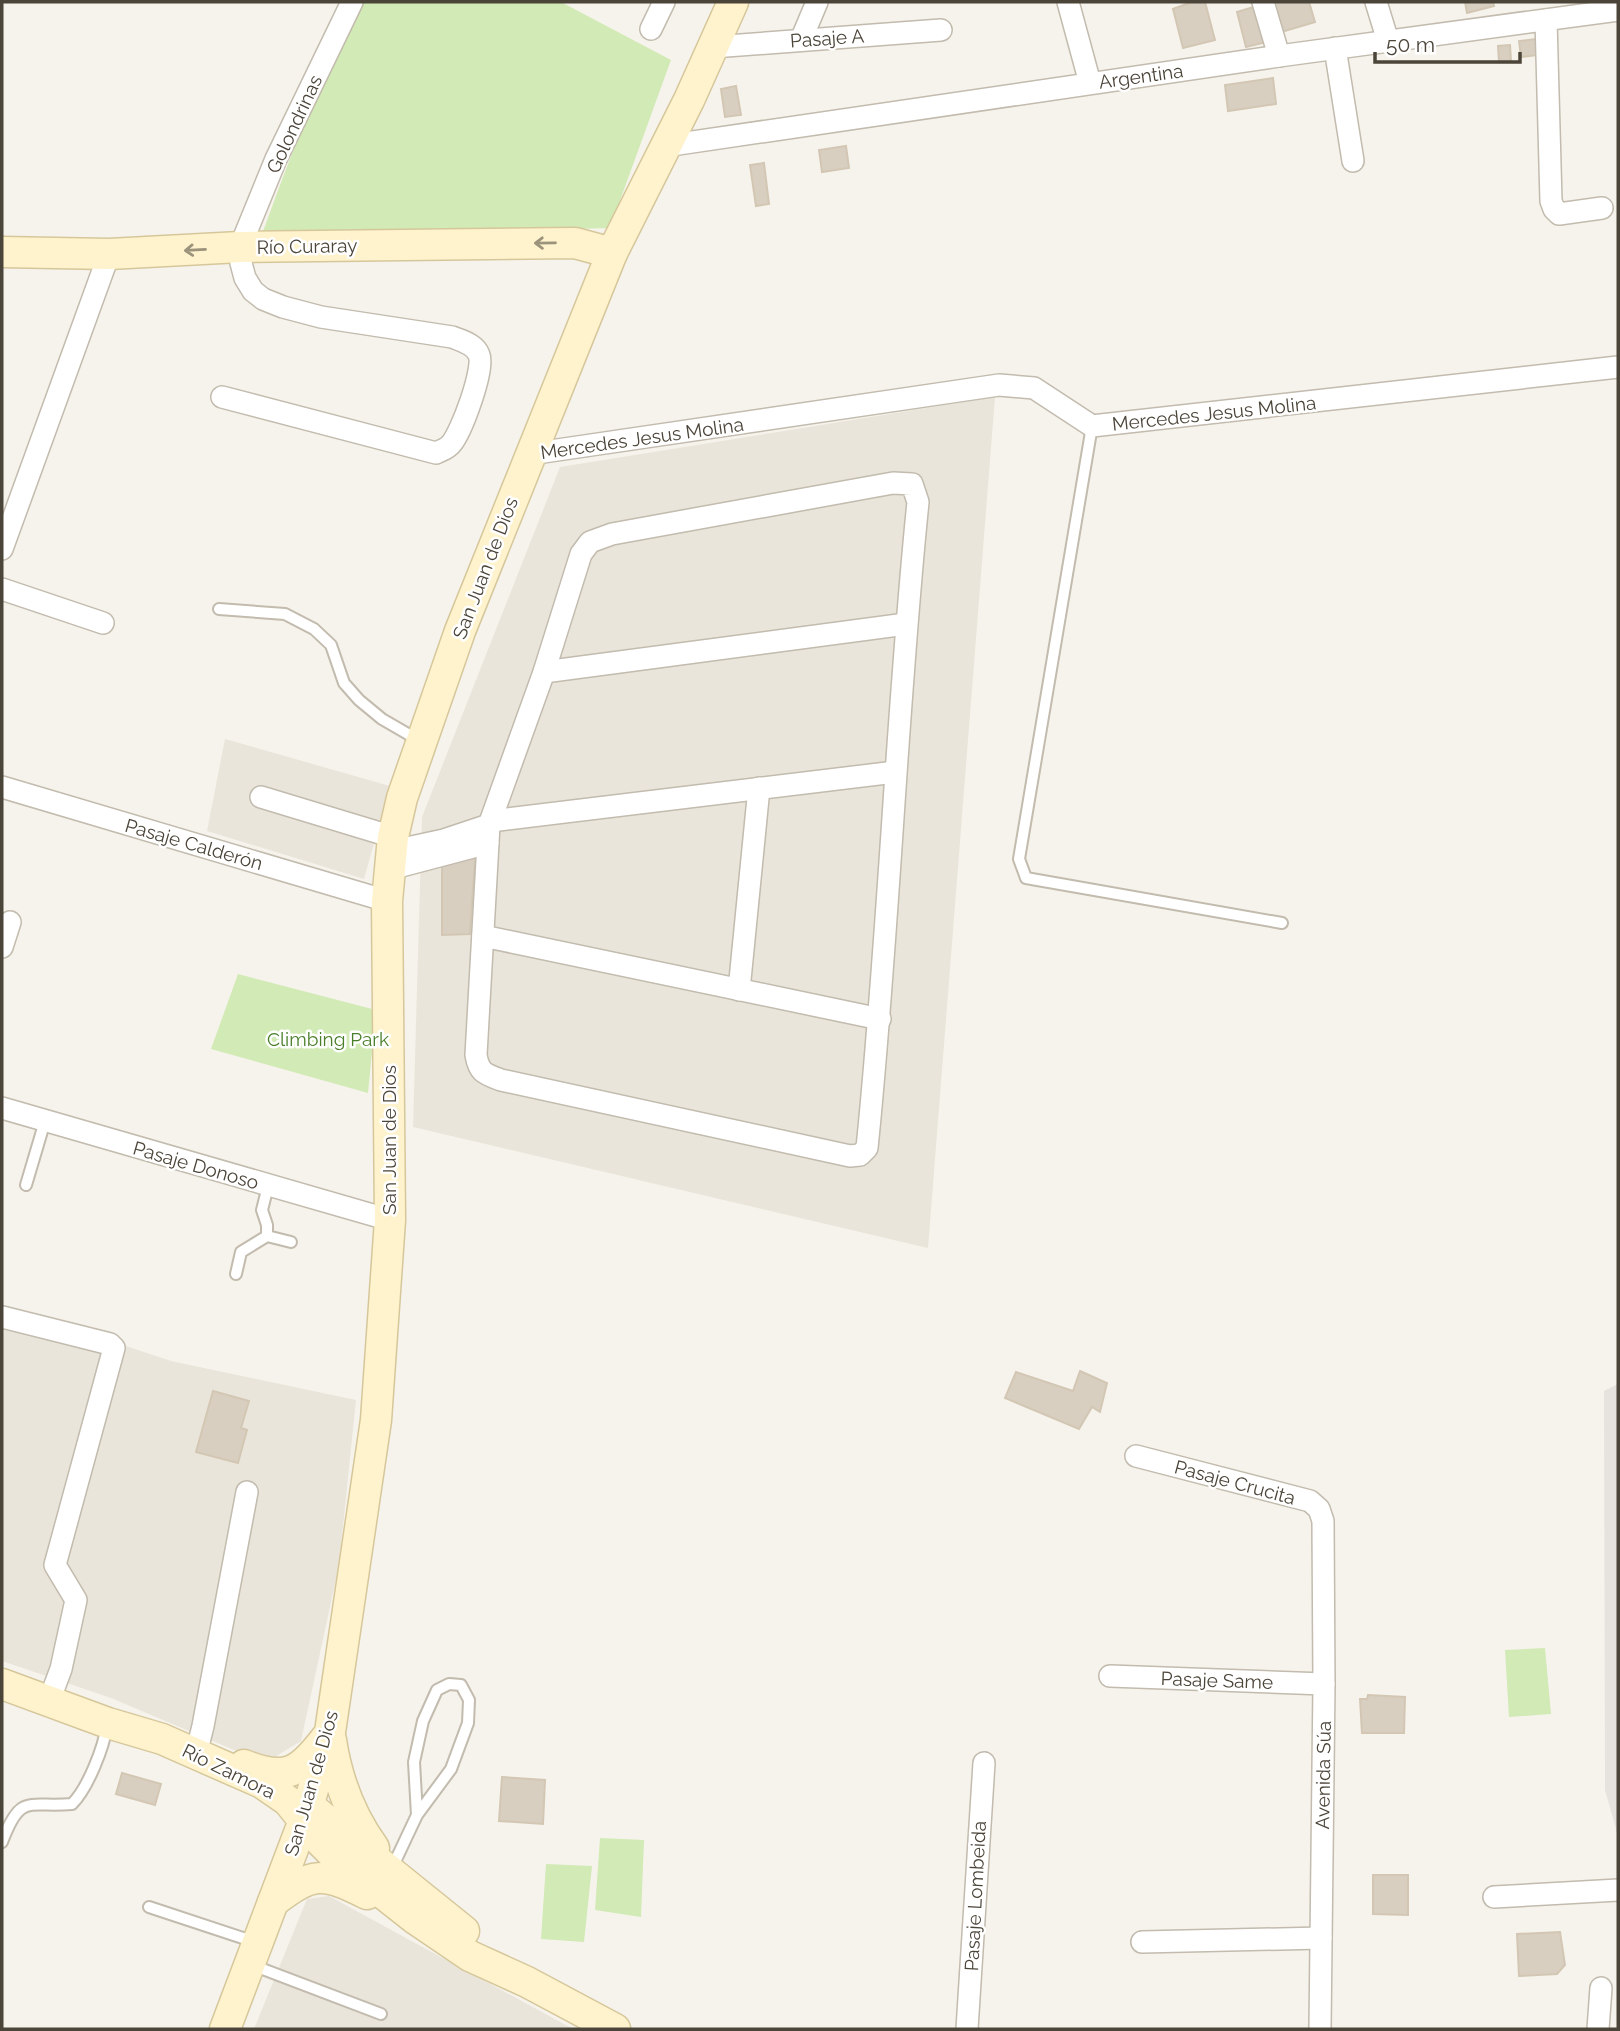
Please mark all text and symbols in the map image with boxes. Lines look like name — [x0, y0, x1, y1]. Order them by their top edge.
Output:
scale bar — [1375, 21, 1520, 65]
street label: Pasaje A — [789, 24, 865, 52]
text: 50 m — [1386, 32, 1435, 57]
street label: Argentina — [1097, 59, 1185, 93]
street label: Golondrinas — [262, 71, 326, 177]
street label: Río Curaray — [256, 234, 358, 258]
one-way arrow — [534, 236, 557, 250]
one-way arrow — [184, 243, 207, 256]
street label: Mercedes Jesus Molina — [1111, 391, 1317, 435]
street label: Mercedes Jesus Molina — [539, 413, 745, 463]
street label: San Juan de Dios — [448, 494, 522, 642]
street label: Pasaje Calderón — [123, 814, 265, 874]
park label: Climbing Park — [267, 1028, 389, 1050]
street label: San Juan de Dios — [378, 1065, 400, 1215]
street label: Pasaje Donoso — [131, 1137, 261, 1193]
street label: Pasaje Crucita — [1172, 1455, 1298, 1509]
street label: Pasaje Same — [1160, 1667, 1274, 1693]
street label: San Juan de Dios — [280, 1708, 342, 1858]
street label: Avenida Súa — [1311, 1721, 1335, 1829]
street label: Río Zamora — [179, 1739, 279, 1803]
street label: Pasaje Lombeida — [960, 1820, 990, 1972]

